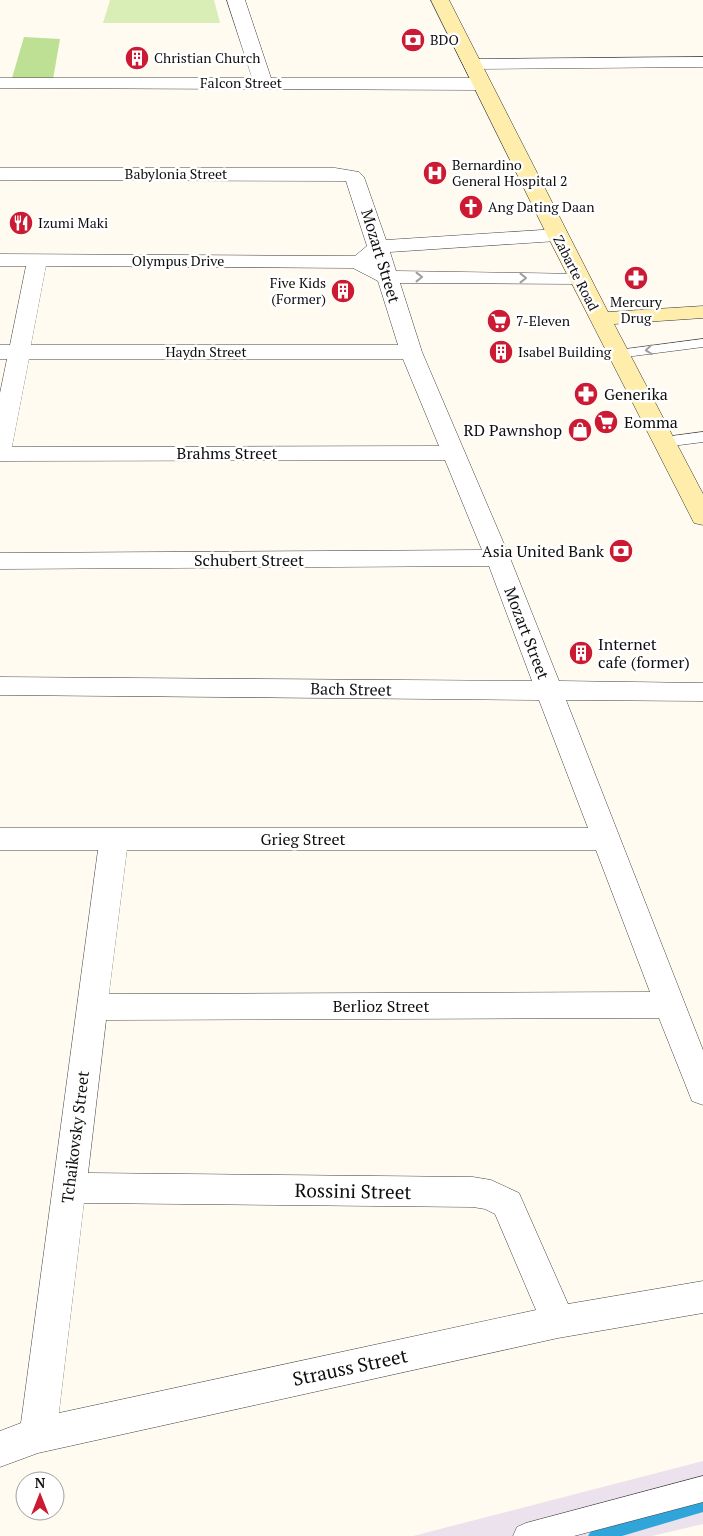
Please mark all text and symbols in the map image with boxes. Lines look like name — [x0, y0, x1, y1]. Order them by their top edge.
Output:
bank icon: BDO — [400, 27, 426, 53]
place label: BDO — [430, 30, 459, 49]
building icon: Christian Church — [124, 45, 150, 71]
place label: Christian Church — [154, 48, 260, 67]
street label: Falcon Street — [200, 73, 283, 92]
place label: Bernardino General Hospital 2 — [452, 155, 568, 190]
hospital icon: Bernardino General Hospital 2 — [422, 160, 448, 186]
street label: Babylonia Street — [125, 164, 228, 183]
church icon: Ang Dating Daan — [458, 194, 484, 220]
place label: Ang Dating Daan — [488, 197, 595, 216]
street label: Mozart Street — [356, 206, 406, 306]
restaurant icon: Izumi Maki — [8, 210, 34, 236]
place label: Izumi Maki — [38, 213, 108, 232]
street label: Zabarte Road — [549, 232, 604, 314]
street label: Olympus Drive — [132, 251, 224, 270]
pharmacy icon: Mercury Drug — [623, 265, 649, 291]
one-way arrow — [416, 272, 423, 282]
one-way arrow — [519, 272, 527, 283]
place label: Five Kids (Former) — [270, 273, 326, 308]
building icon: Five Kids (Former) — [330, 278, 356, 304]
place label: Mercury Drug — [610, 292, 663, 327]
supermarket icon: 7-Eleven — [486, 308, 512, 334]
place label: 7-Eleven — [516, 311, 571, 330]
building icon: Isabel Building — [488, 339, 514, 365]
street label: Haydn Street — [165, 342, 247, 361]
place label: Isabel Building — [518, 342, 612, 361]
one-way arrow — [645, 344, 653, 355]
pharmacy icon: Generika — [573, 381, 599, 407]
place label: Generika — [604, 383, 668, 405]
supermarket icon: Eomma — [593, 409, 619, 435]
place label: Eomma — [624, 411, 678, 433]
shop icon: RD Pawnshop — [567, 417, 593, 443]
place label: RD Pawnshop — [464, 419, 562, 441]
street label: Brahms Street — [177, 442, 277, 464]
bank icon: Asia United Bank — [608, 538, 634, 564]
place label: Asia United Bank — [482, 540, 605, 562]
street label: Schubert Street — [194, 549, 304, 571]
street label: Mozart Street — [499, 584, 555, 682]
place label: Internet cafe (former) — [598, 633, 690, 673]
building icon: Internet cafe (former) — [568, 640, 594, 666]
street label: Bach Street — [310, 677, 392, 701]
street label: Grieg Street — [260, 828, 346, 850]
street label: Berlioz Street — [333, 995, 429, 1017]
street label: Tchaikovsky Street — [56, 1069, 94, 1204]
street label: Rossini Street — [294, 1177, 412, 1204]
street label: Strauss Street — [290, 1342, 410, 1391]
north arrow — [15, 1471, 65, 1521]
text: N — [35, 1473, 46, 1492]

